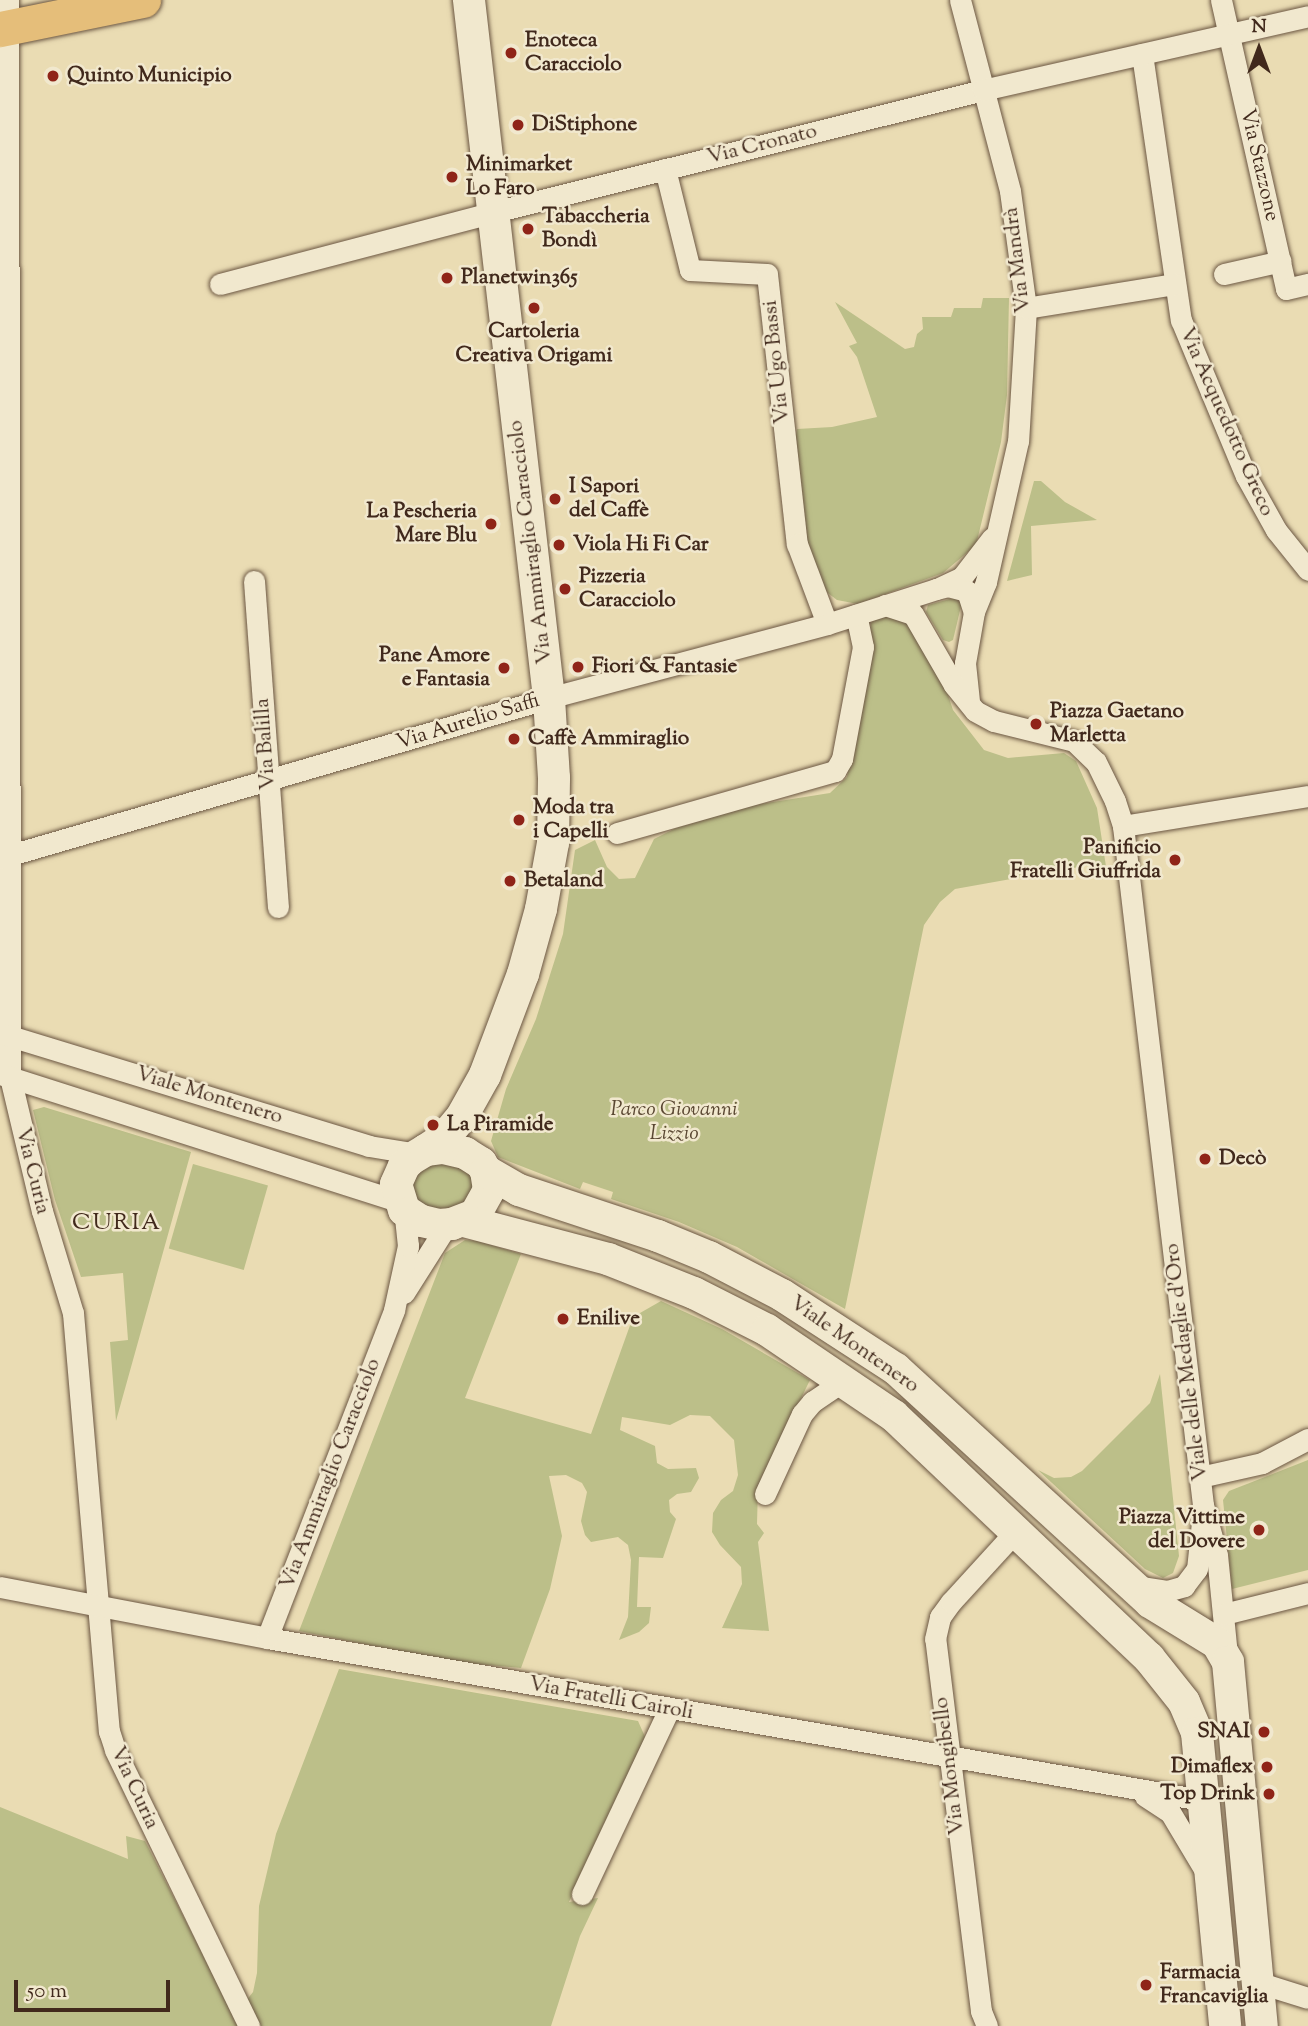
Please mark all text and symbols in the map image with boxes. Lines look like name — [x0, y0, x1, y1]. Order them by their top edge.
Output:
north arrow — [1224, 14, 1294, 84]
text: N — [1251, 14, 1267, 41]
place label: Enoteca Caracciolo — [525, 28, 622, 78]
marker: Enoteca Caracciolo — [503, 45, 519, 61]
place label: Quinto Municipio — [67, 63, 232, 89]
marker: Quinto Municipio — [45, 68, 61, 84]
street label: Via Stazzone — [1234, 106, 1284, 224]
place label: DiStiphone — [532, 112, 637, 138]
marker: DiStiphone — [510, 117, 526, 133]
street label: Via Cronato — [704, 119, 820, 171]
place label: Minimarket Lo Faro — [466, 152, 572, 202]
marker: Minimarket Lo Faro — [444, 169, 460, 185]
place label: Tabaccheria Bondì — [542, 204, 650, 254]
street label: Via Mandrà — [999, 206, 1037, 314]
marker: Tabaccheria Bondì — [520, 221, 536, 237]
place label: Planetwin365 — [461, 265, 577, 291]
marker: Planetwin365 — [439, 270, 455, 286]
street label: Via Ugo Bassi — [758, 299, 796, 425]
marker: Cartoleria Creativa Origami — [526, 300, 542, 316]
place label: Cartoleria Creativa Origami — [456, 319, 612, 369]
street label: Via Acquedotto Greco — [1173, 324, 1279, 520]
street label: Via Ammiraglio Caracciolo — [504, 419, 558, 665]
place label: I Sapori del Caffè — [569, 474, 649, 524]
marker: I Sapori del Caffè — [547, 491, 563, 507]
place label: La Pescheria Mare Blu — [366, 499, 477, 549]
marker: La Pescheria Mare Blu — [483, 516, 499, 532]
place label: Viola Hi Fi Car — [573, 532, 709, 558]
marker: Viola Hi Fi Car — [551, 537, 567, 553]
place label: Pizzeria Caracciolo — [579, 564, 676, 614]
marker: Pizzeria Caracciolo — [557, 581, 573, 597]
place label: Pane Amore e Fantasia — [379, 643, 490, 693]
place label: Fiori & Fantasie — [592, 654, 737, 680]
marker: Fiori & Fantasie — [570, 659, 586, 675]
marker: Pane Amore e Fantasia — [496, 660, 512, 676]
street label: Via Aurelio Saffi — [393, 688, 543, 756]
street label: Via Balilla — [250, 697, 282, 791]
place label: Piazza Gaetano Marletta — [1050, 699, 1184, 749]
marker: Piazza Gaetano Marletta — [1028, 716, 1044, 732]
place label: Caffè Ammiraglio — [528, 726, 689, 752]
marker: Caffè Ammiraglio — [506, 731, 522, 747]
place label: Moda tra i Capelli — [533, 795, 614, 845]
marker: Moda tra i Capelli — [511, 812, 527, 828]
place label: Panificio Fratelli Giuffrida — [1010, 835, 1161, 885]
marker: Panificio Fratelli Giuffrida — [1167, 852, 1183, 868]
place label: Betaland — [524, 868, 603, 894]
marker: Betaland — [502, 873, 518, 889]
street label: Viale Montenero — [133, 1062, 285, 1130]
park label: Parco Giovanni Lizzio — [610, 1097, 738, 1147]
place label: La Piramide — [447, 1112, 553, 1138]
marker: La Piramide — [425, 1117, 441, 1133]
street label: Via Curia — [9, 1125, 55, 1217]
place label: Decò — [1219, 1146, 1266, 1172]
marker: Decò — [1197, 1151, 1213, 1167]
district label: CURIA — [73, 1210, 161, 1238]
street label: Viale delle Medaglie d'Oro — [1160, 1242, 1214, 1482]
street label: Viale Montenero — [784, 1291, 924, 1399]
place label: Enilive — [577, 1306, 640, 1332]
marker: Enilive — [555, 1311, 571, 1327]
street label: Via Ammiraglio Caracciolo — [275, 1355, 387, 1593]
place label: Piazza Vittime del Dovere — [1119, 1505, 1245, 1555]
marker: Piazza Vittime del Dovere — [1251, 1522, 1267, 1538]
street label: Via Fratelli Cairoli — [527, 1672, 695, 1726]
street label: Via Mongibello — [929, 1696, 971, 1836]
place label: SNAI — [1197, 1719, 1250, 1745]
marker: SNAI — [1256, 1724, 1272, 1740]
street label: Via Curia — [104, 1743, 164, 1833]
place label: Dimaflex — [1171, 1754, 1253, 1780]
marker: Dimaflex — [1259, 1759, 1275, 1775]
place label: Top Drink — [1160, 1781, 1255, 1807]
marker: Top Drink — [1261, 1786, 1277, 1802]
place label: Farmacia Francaviglia — [1160, 1960, 1269, 2010]
scale bar — [18, 1966, 173, 2010]
text: 50 m — [27, 1977, 67, 2007]
marker: Farmacia Francaviglia — [1138, 1977, 1154, 1993]

